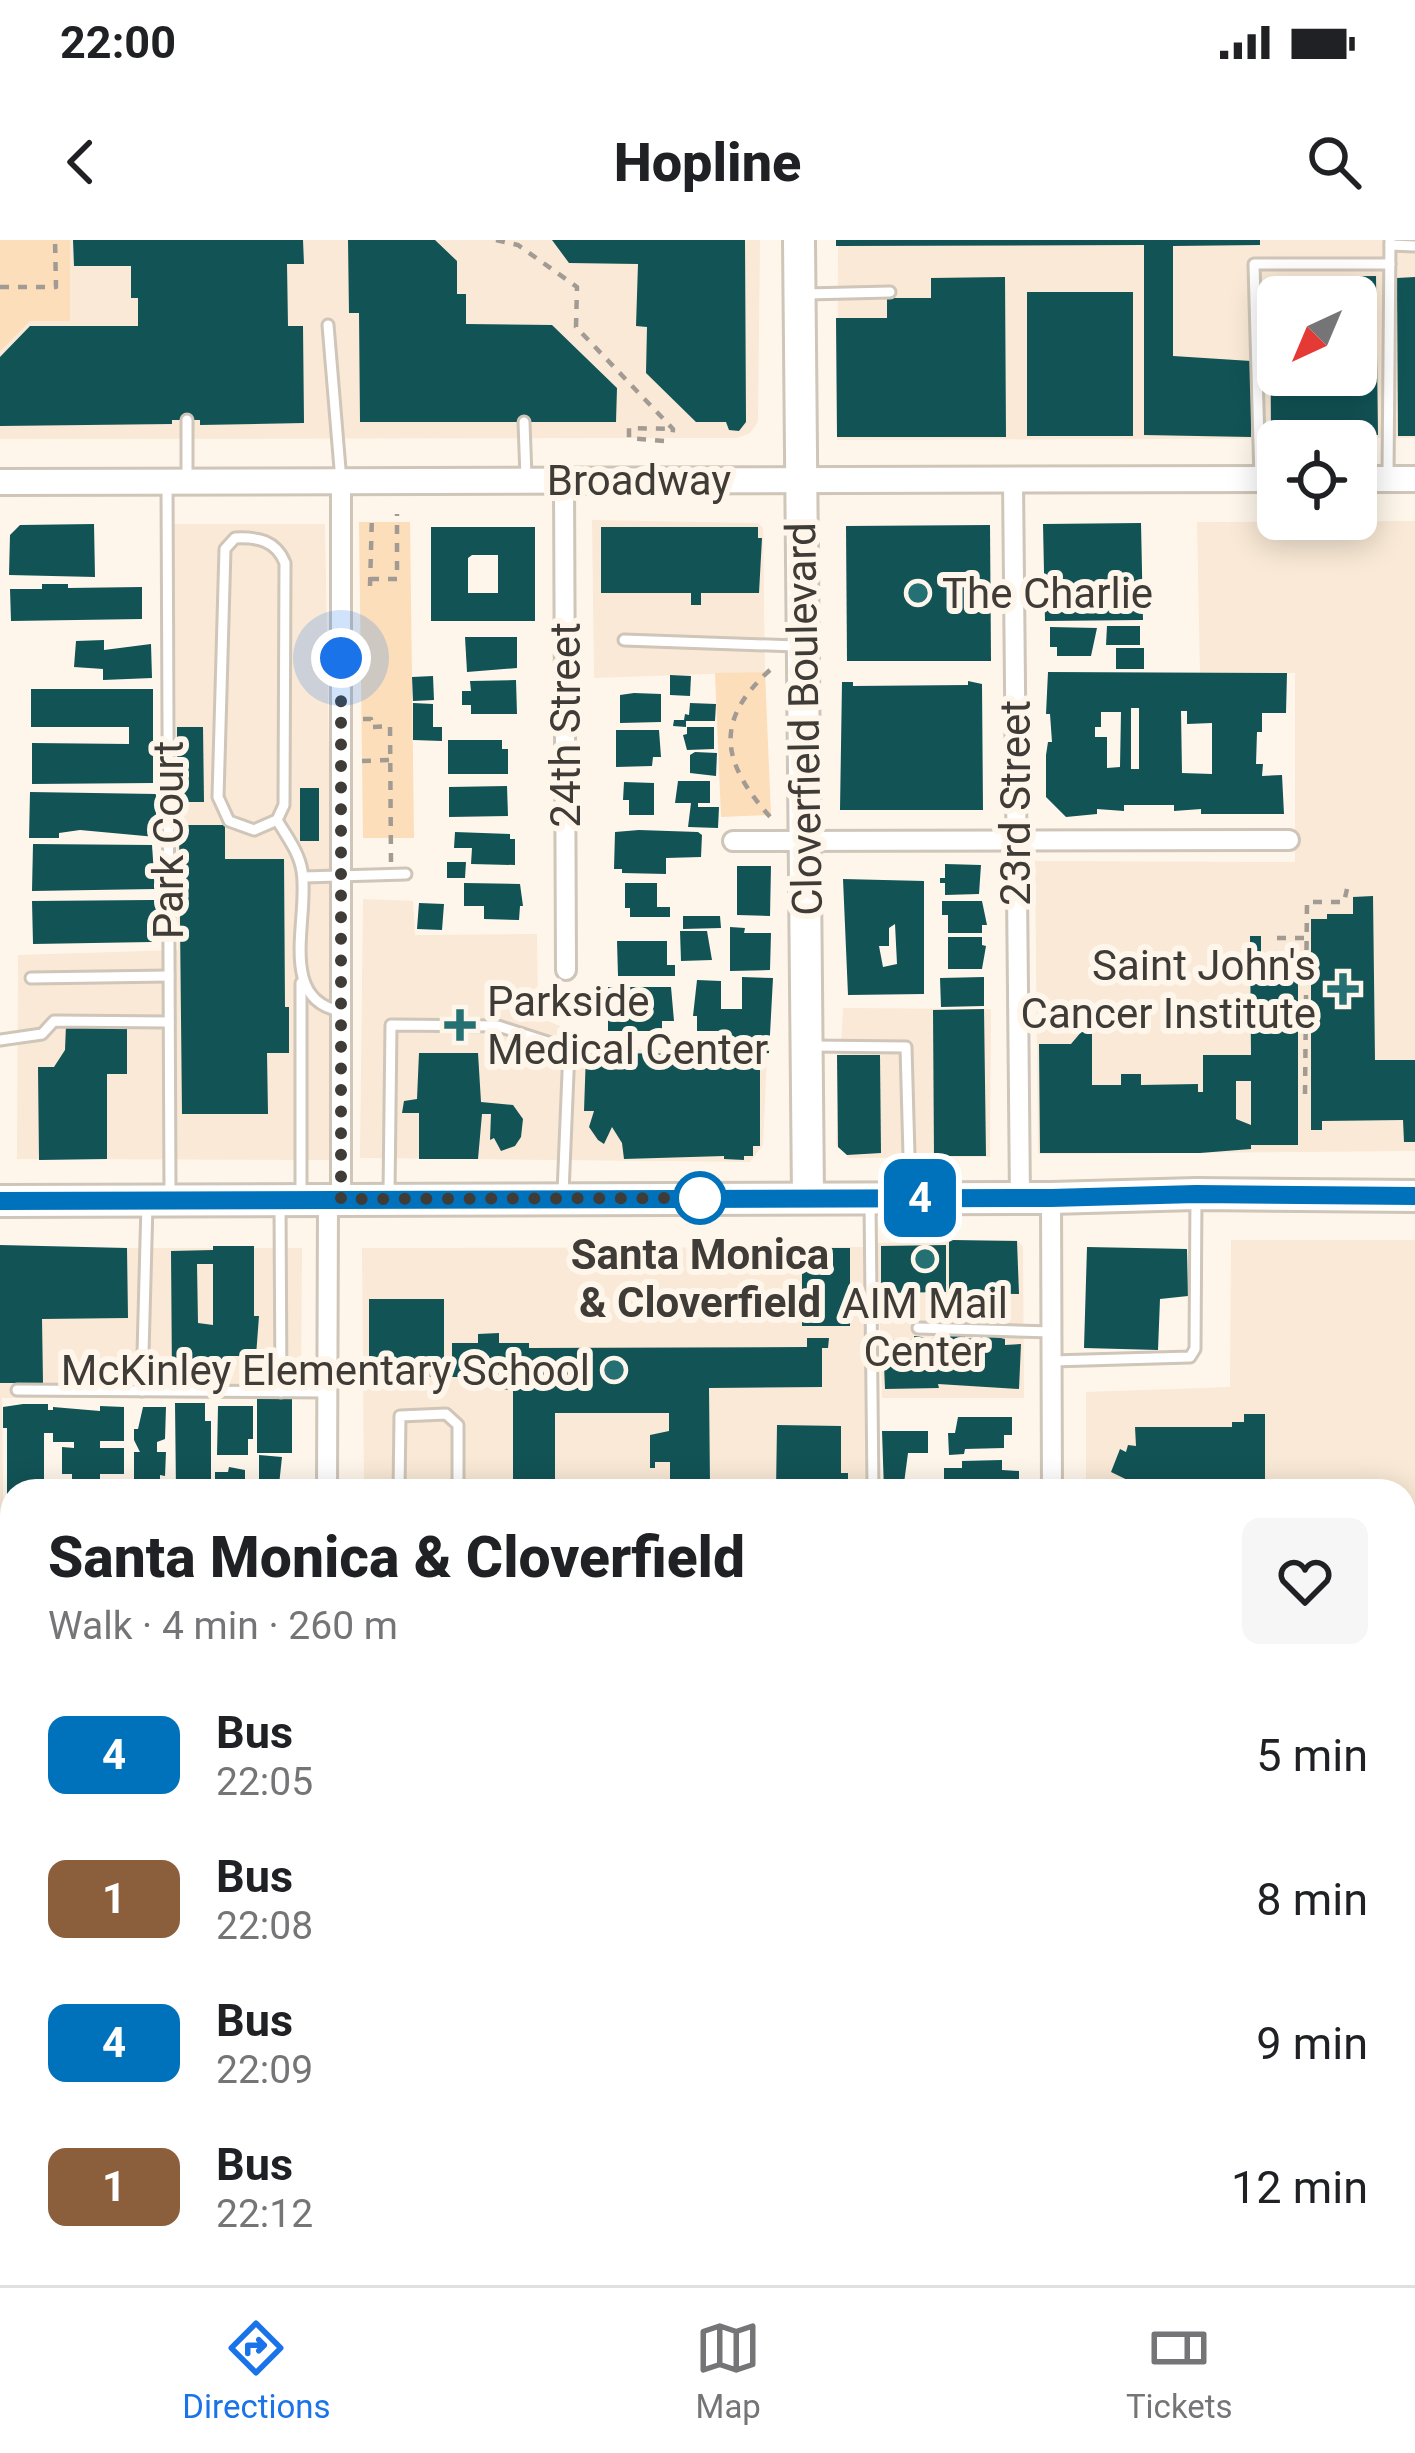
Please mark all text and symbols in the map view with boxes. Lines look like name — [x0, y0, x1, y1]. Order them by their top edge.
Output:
text: 22:00 — [60, 16, 176, 69]
icon: back — [48, 129, 114, 195]
icon: search — [1301, 129, 1367, 195]
text: Hopline — [614, 131, 801, 194]
north arrow — [1257, 276, 1377, 396]
map controls — [1257, 276, 1377, 540]
button: locate — [1257, 420, 1377, 540]
street label: Broadway — [547, 456, 731, 505]
street label: Cloverfield Boulevard — [776, 522, 832, 916]
place label: The Charlie — [942, 569, 1153, 618]
marker: The Charlie — [905, 580, 931, 606]
street label: 24th Street — [541, 622, 590, 828]
your location — [311, 628, 371, 688]
street label: 23rd Street — [991, 700, 1040, 906]
street label: Park Court — [144, 741, 193, 939]
place label: Saint John's Cancer Institute — [1021, 941, 1316, 1038]
marker: Saint John's Cancer Institute — [1327, 973, 1359, 1005]
place label: Parkside Medical Center — [487, 977, 768, 1074]
marker: Parkside Medical Center — [444, 1009, 476, 1041]
line badge: 4 — [881, 1159, 959, 1237]
marker: Santa Monica & Cloverfield — [675, 1173, 725, 1223]
text: 4 — [908, 1173, 932, 1222]
place label: Santa Monica & Cloverfield — [571, 1230, 829, 1327]
marker: AIM Mail Center — [912, 1246, 938, 1272]
place label: AIM Mail Center — [842, 1279, 1008, 1376]
place label: McKinley Elementary School — [61, 1346, 590, 1395]
marker: McKinley Elementary School — [601, 1357, 627, 1383]
button: heart — [1242, 1518, 1368, 1644]
text: Santa Monica & Cloverfield — [48, 1524, 745, 1591]
text: Walk · 4 min · 260 m — [48, 1603, 398, 1649]
text: Bus — [216, 1706, 293, 1759]
text: 5 min — [1256, 1729, 1368, 1782]
text: 4 — [102, 1730, 126, 1779]
text: 22:05 — [216, 1759, 313, 1805]
text: Bus — [216, 1850, 293, 1903]
text: 8 min — [1256, 1873, 1368, 1926]
text: 1 — [102, 1874, 126, 1923]
text: 22:08 — [216, 1903, 313, 1949]
text: Bus — [216, 1994, 293, 2047]
text: 9 min — [1256, 2017, 1368, 2070]
text: 4 — [102, 2018, 126, 2067]
text: 22:09 — [216, 2047, 313, 2093]
text: Bus — [216, 2138, 293, 2191]
text: 12 min — [1231, 2161, 1368, 2214]
text: 1 — [102, 2162, 126, 2211]
text: 22:12 — [216, 2191, 313, 2237]
tab: Directions — [182, 2315, 331, 2426]
tab: Map — [695, 2315, 761, 2426]
tab: Tickets — [1126, 2315, 1233, 2426]

